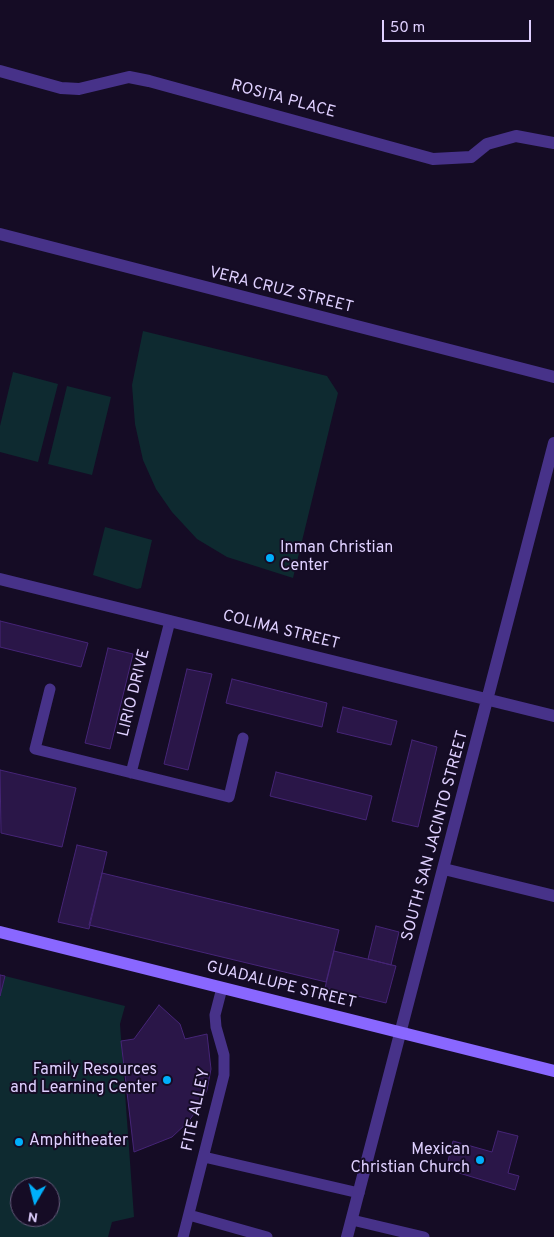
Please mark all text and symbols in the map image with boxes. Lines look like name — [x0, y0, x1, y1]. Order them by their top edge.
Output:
scale bar — [384, 10, 533, 42]
text: 50 m — [390, 19, 425, 38]
street label: ROSITA PLACE — [228, 77, 338, 123]
street label: VERA CRUZ STREET — [207, 264, 355, 318]
place label: Inman Christian Center — [280, 539, 393, 577]
marker: Inman Christian Center — [264, 552, 276, 564]
street label: COLIMA STREET — [221, 607, 341, 655]
street label: LIRIO DRIVE — [115, 647, 155, 739]
street label: SOUTH SAN JACINTO STREET — [399, 729, 473, 943]
street label: GUADALUPE STREET — [204, 958, 358, 1014]
place label: Family Resources and Learning Center — [10, 1061, 157, 1099]
street label: FITE ALLEY — [179, 1067, 215, 1153]
marker: Family Resources and Learning Center — [161, 1074, 173, 1086]
place label: Amphitheater — [29, 1132, 128, 1152]
marker: Amphitheater — [13, 1136, 25, 1148]
place label: Mexican Christian Church — [350, 1141, 470, 1179]
marker: Mexican Christian Church — [474, 1154, 486, 1166]
north arrow — [10, 1177, 60, 1227]
text: N — [27, 1207, 39, 1225]

